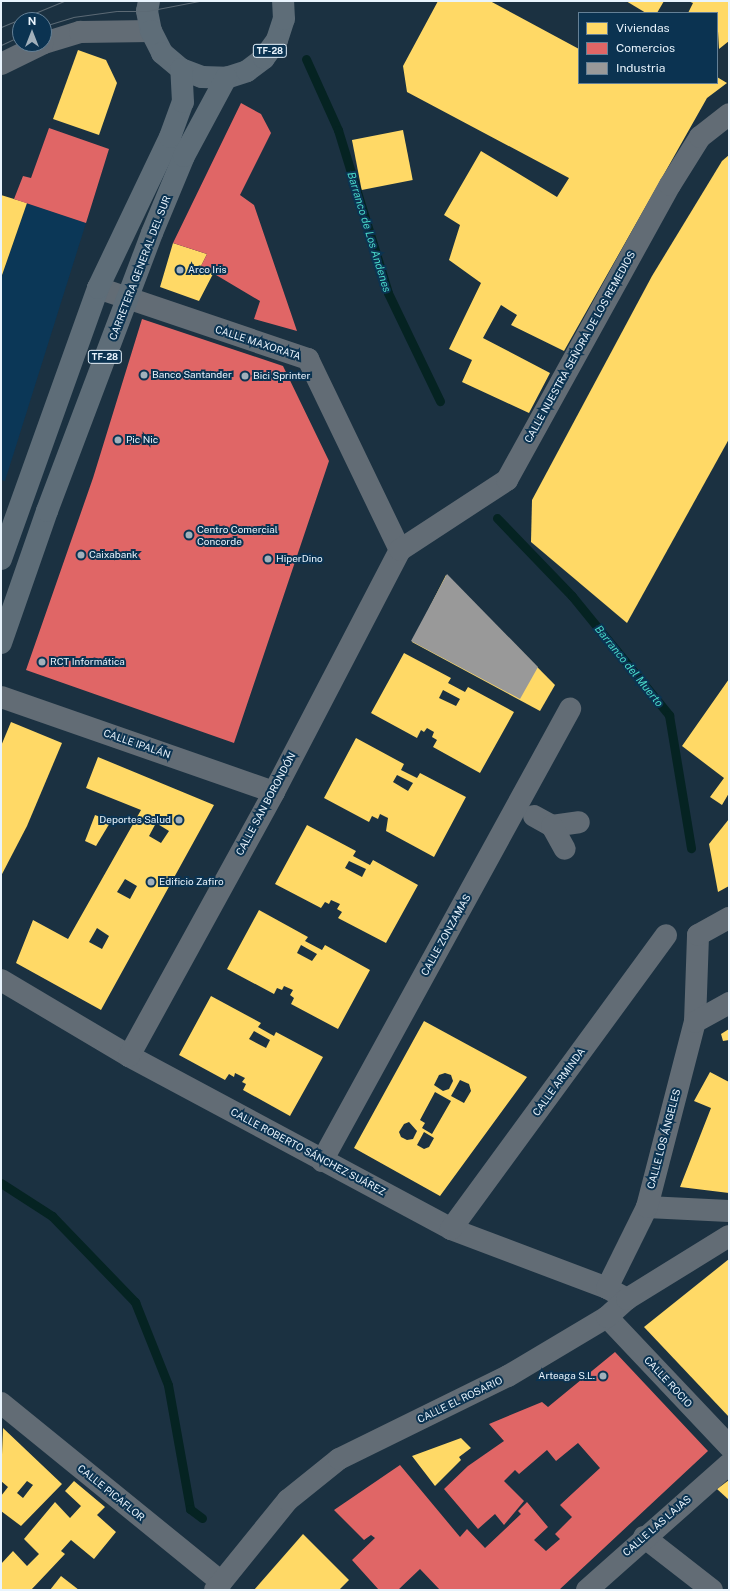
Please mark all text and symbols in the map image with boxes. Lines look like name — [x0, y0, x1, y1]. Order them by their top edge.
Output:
north arrow — [12, 12, 52, 52]
legend — [578, 12, 718, 84]
text: N — [28, 15, 36, 27]
text: Viviendas — [616, 21, 670, 35]
text: Comercios — [616, 41, 675, 55]
road number: TF-28 — [252, 44, 288, 58]
text: Industria — [616, 61, 665, 75]
water label: Barranco de Los Andenes — [344, 170, 394, 294]
street label: CARRETERA GENERAL DEL SUR — [107, 194, 173, 342]
street label: CALLE NUESTRA SEÑORA DE LOS REMEDIOS — [522, 249, 638, 445]
place label: Arco Iris — [188, 264, 227, 276]
marker: Arco Iris — [175, 265, 185, 275]
street label: CALLE MAXORATA — [214, 323, 302, 363]
road number: TF-28 — [87, 350, 123, 364]
place label: Banco Santander — [152, 369, 232, 381]
marker: Banco Santander — [139, 370, 149, 380]
place label: Bici Sprinter — [253, 370, 310, 382]
marker: Bici Sprinter — [240, 371, 250, 381]
place label: Pic Nic — [126, 434, 158, 446]
marker: Pic Nic — [113, 435, 123, 445]
place label: Centro Comercial Concorde — [197, 523, 278, 546]
marker: Centro Comercial Concorde — [184, 530, 194, 540]
place label: Caixabank — [89, 549, 138, 561]
marker: Caixabank — [76, 550, 86, 560]
place label: HiperDino — [276, 553, 323, 565]
marker: HiperDino — [263, 554, 273, 564]
water label: Barranco del Muerto — [592, 623, 666, 709]
place label: RCT Informática — [50, 656, 125, 668]
marker: RCT Informática — [37, 657, 47, 667]
street label: CALLE IPALÁN — [102, 727, 172, 761]
street label: CALLE SAN BORONDÓN — [234, 750, 298, 858]
place label: Deportes Salud — [99, 814, 171, 826]
marker: Deportes Salud — [174, 815, 184, 825]
place label: Edificio Zafiro — [159, 876, 224, 888]
marker: Edificio Zafiro — [146, 877, 156, 887]
street label: CALLE ZONZAMAS — [419, 892, 473, 978]
street label: CALLE ARMINDA — [530, 1046, 588, 1118]
street label: CALLE LOS ÁNGELES — [645, 1088, 683, 1190]
street label: CALLE ROBERTO SÁNCHEZ SUÁREZ — [228, 1106, 388, 1198]
street label: CALLE ROCIO — [641, 1354, 695, 1410]
place label: Arteaga S.L. — [538, 1370, 595, 1382]
marker: Arteaga S.L. — [598, 1371, 608, 1381]
street label: CALLE EL ROSARIO — [416, 1374, 504, 1426]
street label: CALLE PICAFLOR — [75, 1462, 147, 1524]
street label: CALLE LAS LAJAS — [620, 1493, 694, 1559]

